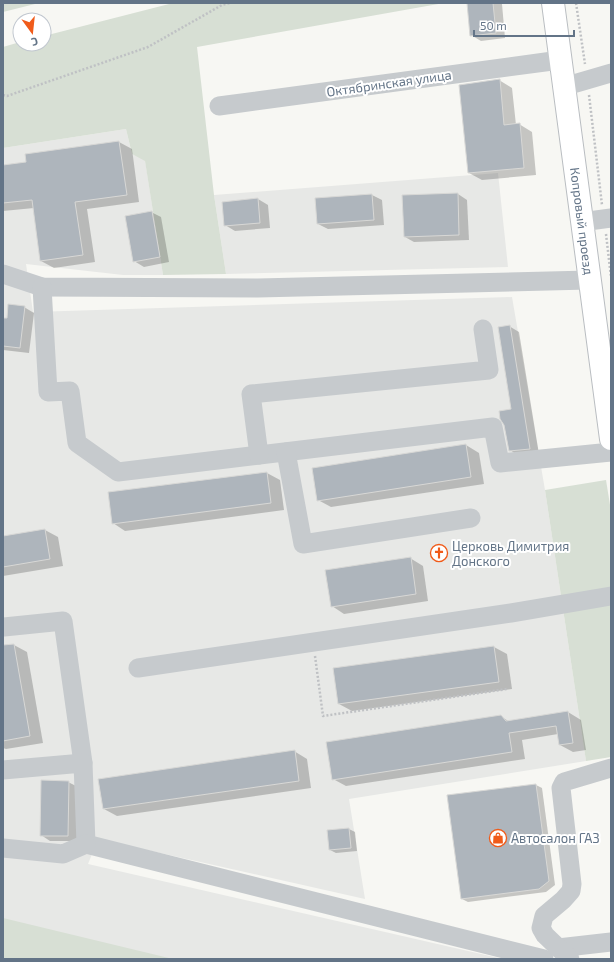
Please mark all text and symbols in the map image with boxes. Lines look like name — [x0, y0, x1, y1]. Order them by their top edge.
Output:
north arrow — [12, 12, 52, 52]
scale bar — [474, 12, 574, 38]
text: 50 m — [480, 18, 507, 32]
text: С — [29, 35, 40, 49]
street label: Октябринская улица — [325, 66, 453, 100]
street label: Копровый проезд — [567, 166, 597, 276]
place label: Церковь Димитрия Донского — [452, 538, 569, 569]
church icon: Церковь Димитрия Донского — [429, 543, 449, 563]
shop icon: Автосалон ГАЗ — [488, 828, 508, 848]
place label: Автосалон ГАЗ — [511, 830, 600, 846]

